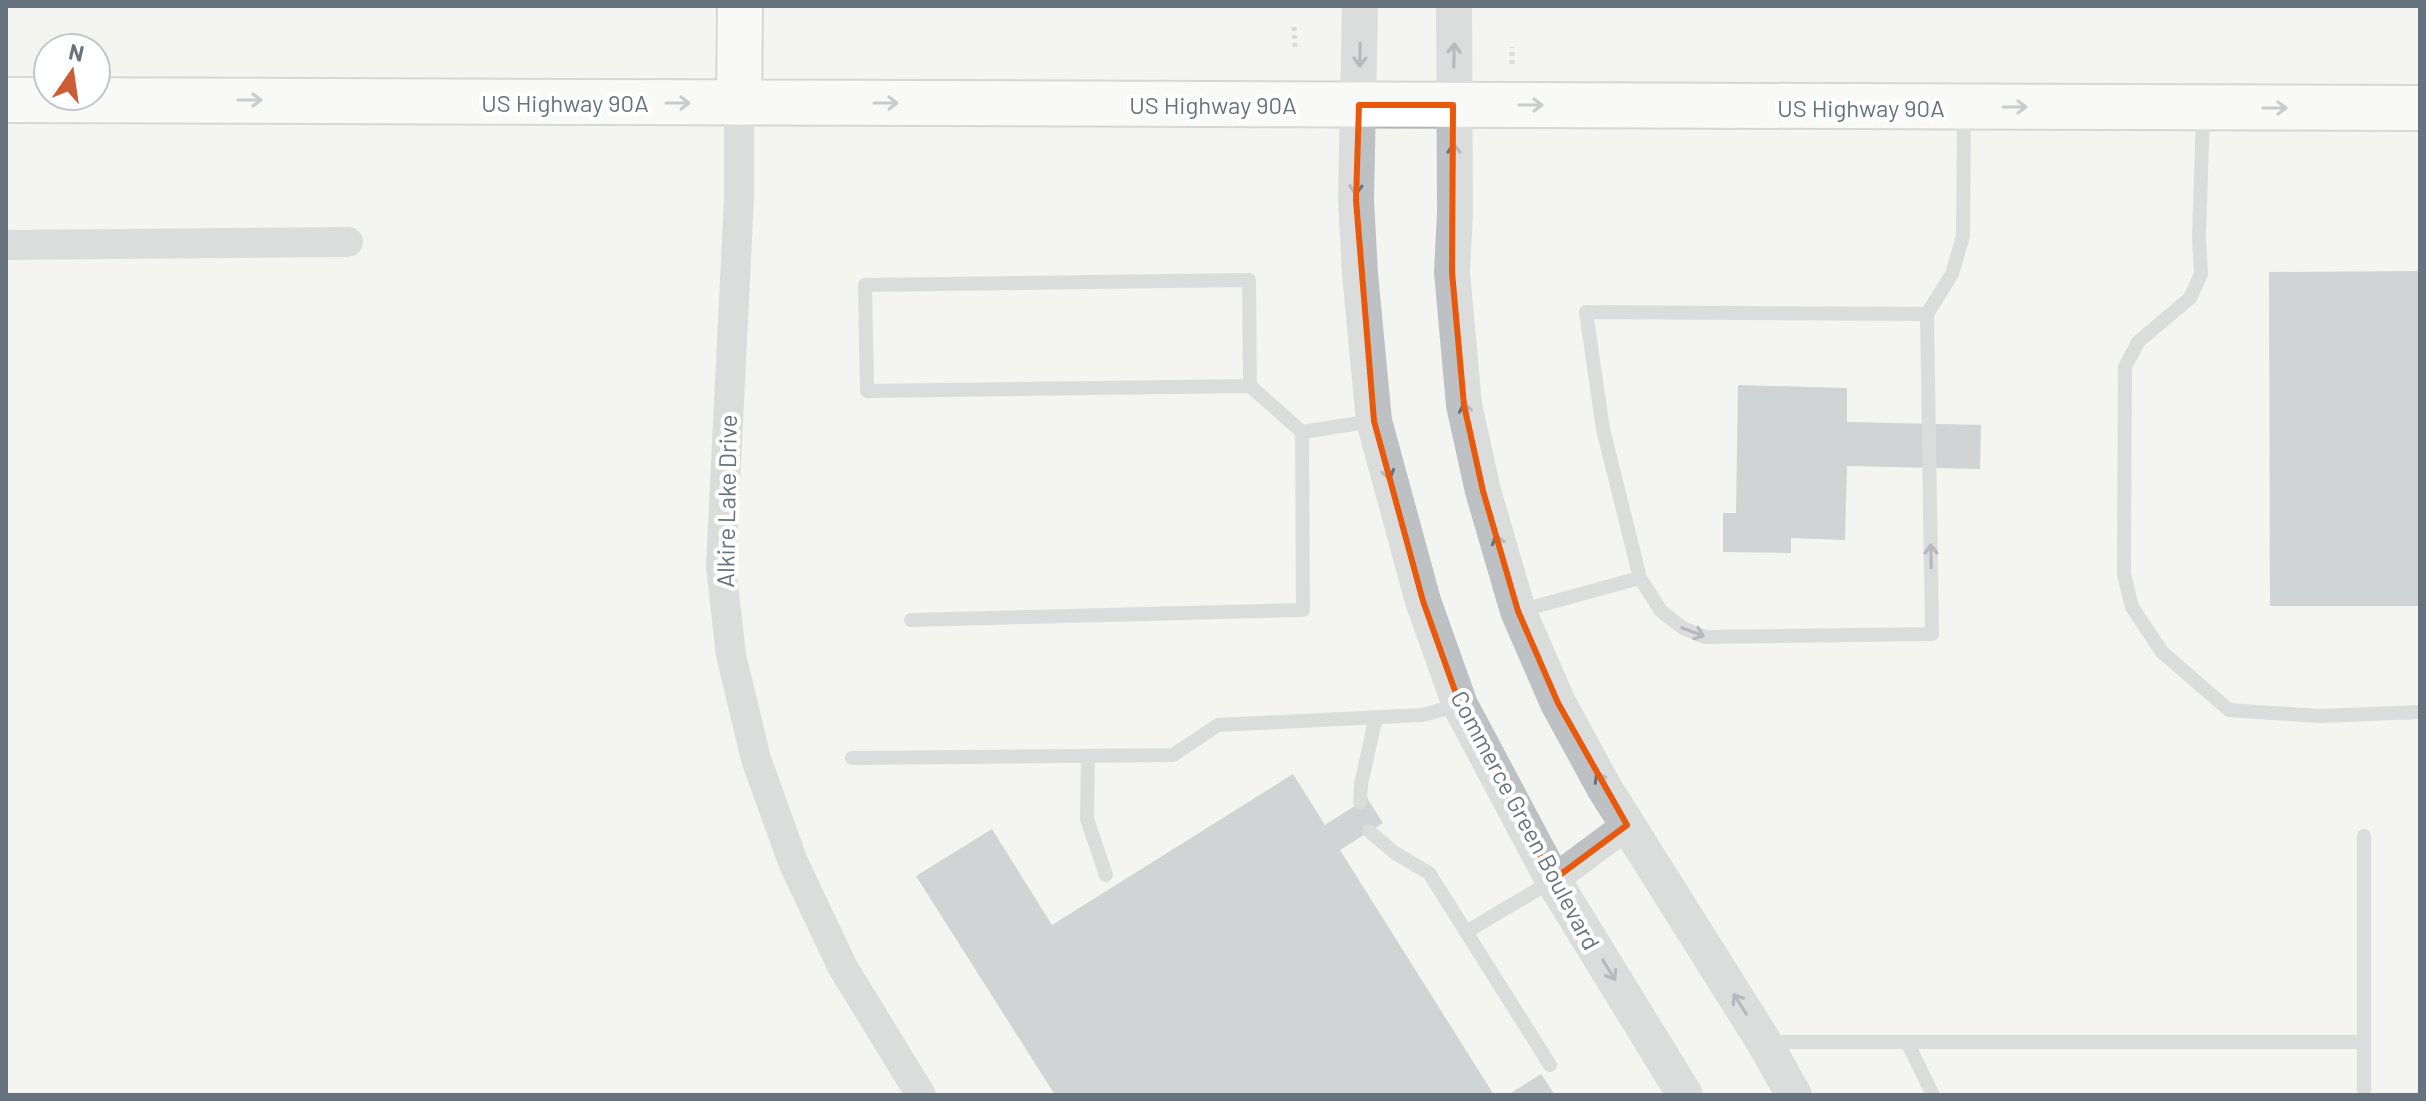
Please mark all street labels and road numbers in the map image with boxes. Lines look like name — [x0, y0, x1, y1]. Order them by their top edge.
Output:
street label: US Highway 90A — [481, 88, 649, 117]
street label: US Highway 90A — [1129, 90, 1297, 119]
street label: US Highway 90A — [1777, 93, 1945, 122]
street label: Alkire Lake Drive — [710, 414, 742, 588]
street label: Commerce Green Boulevard — [1445, 685, 1607, 955]

